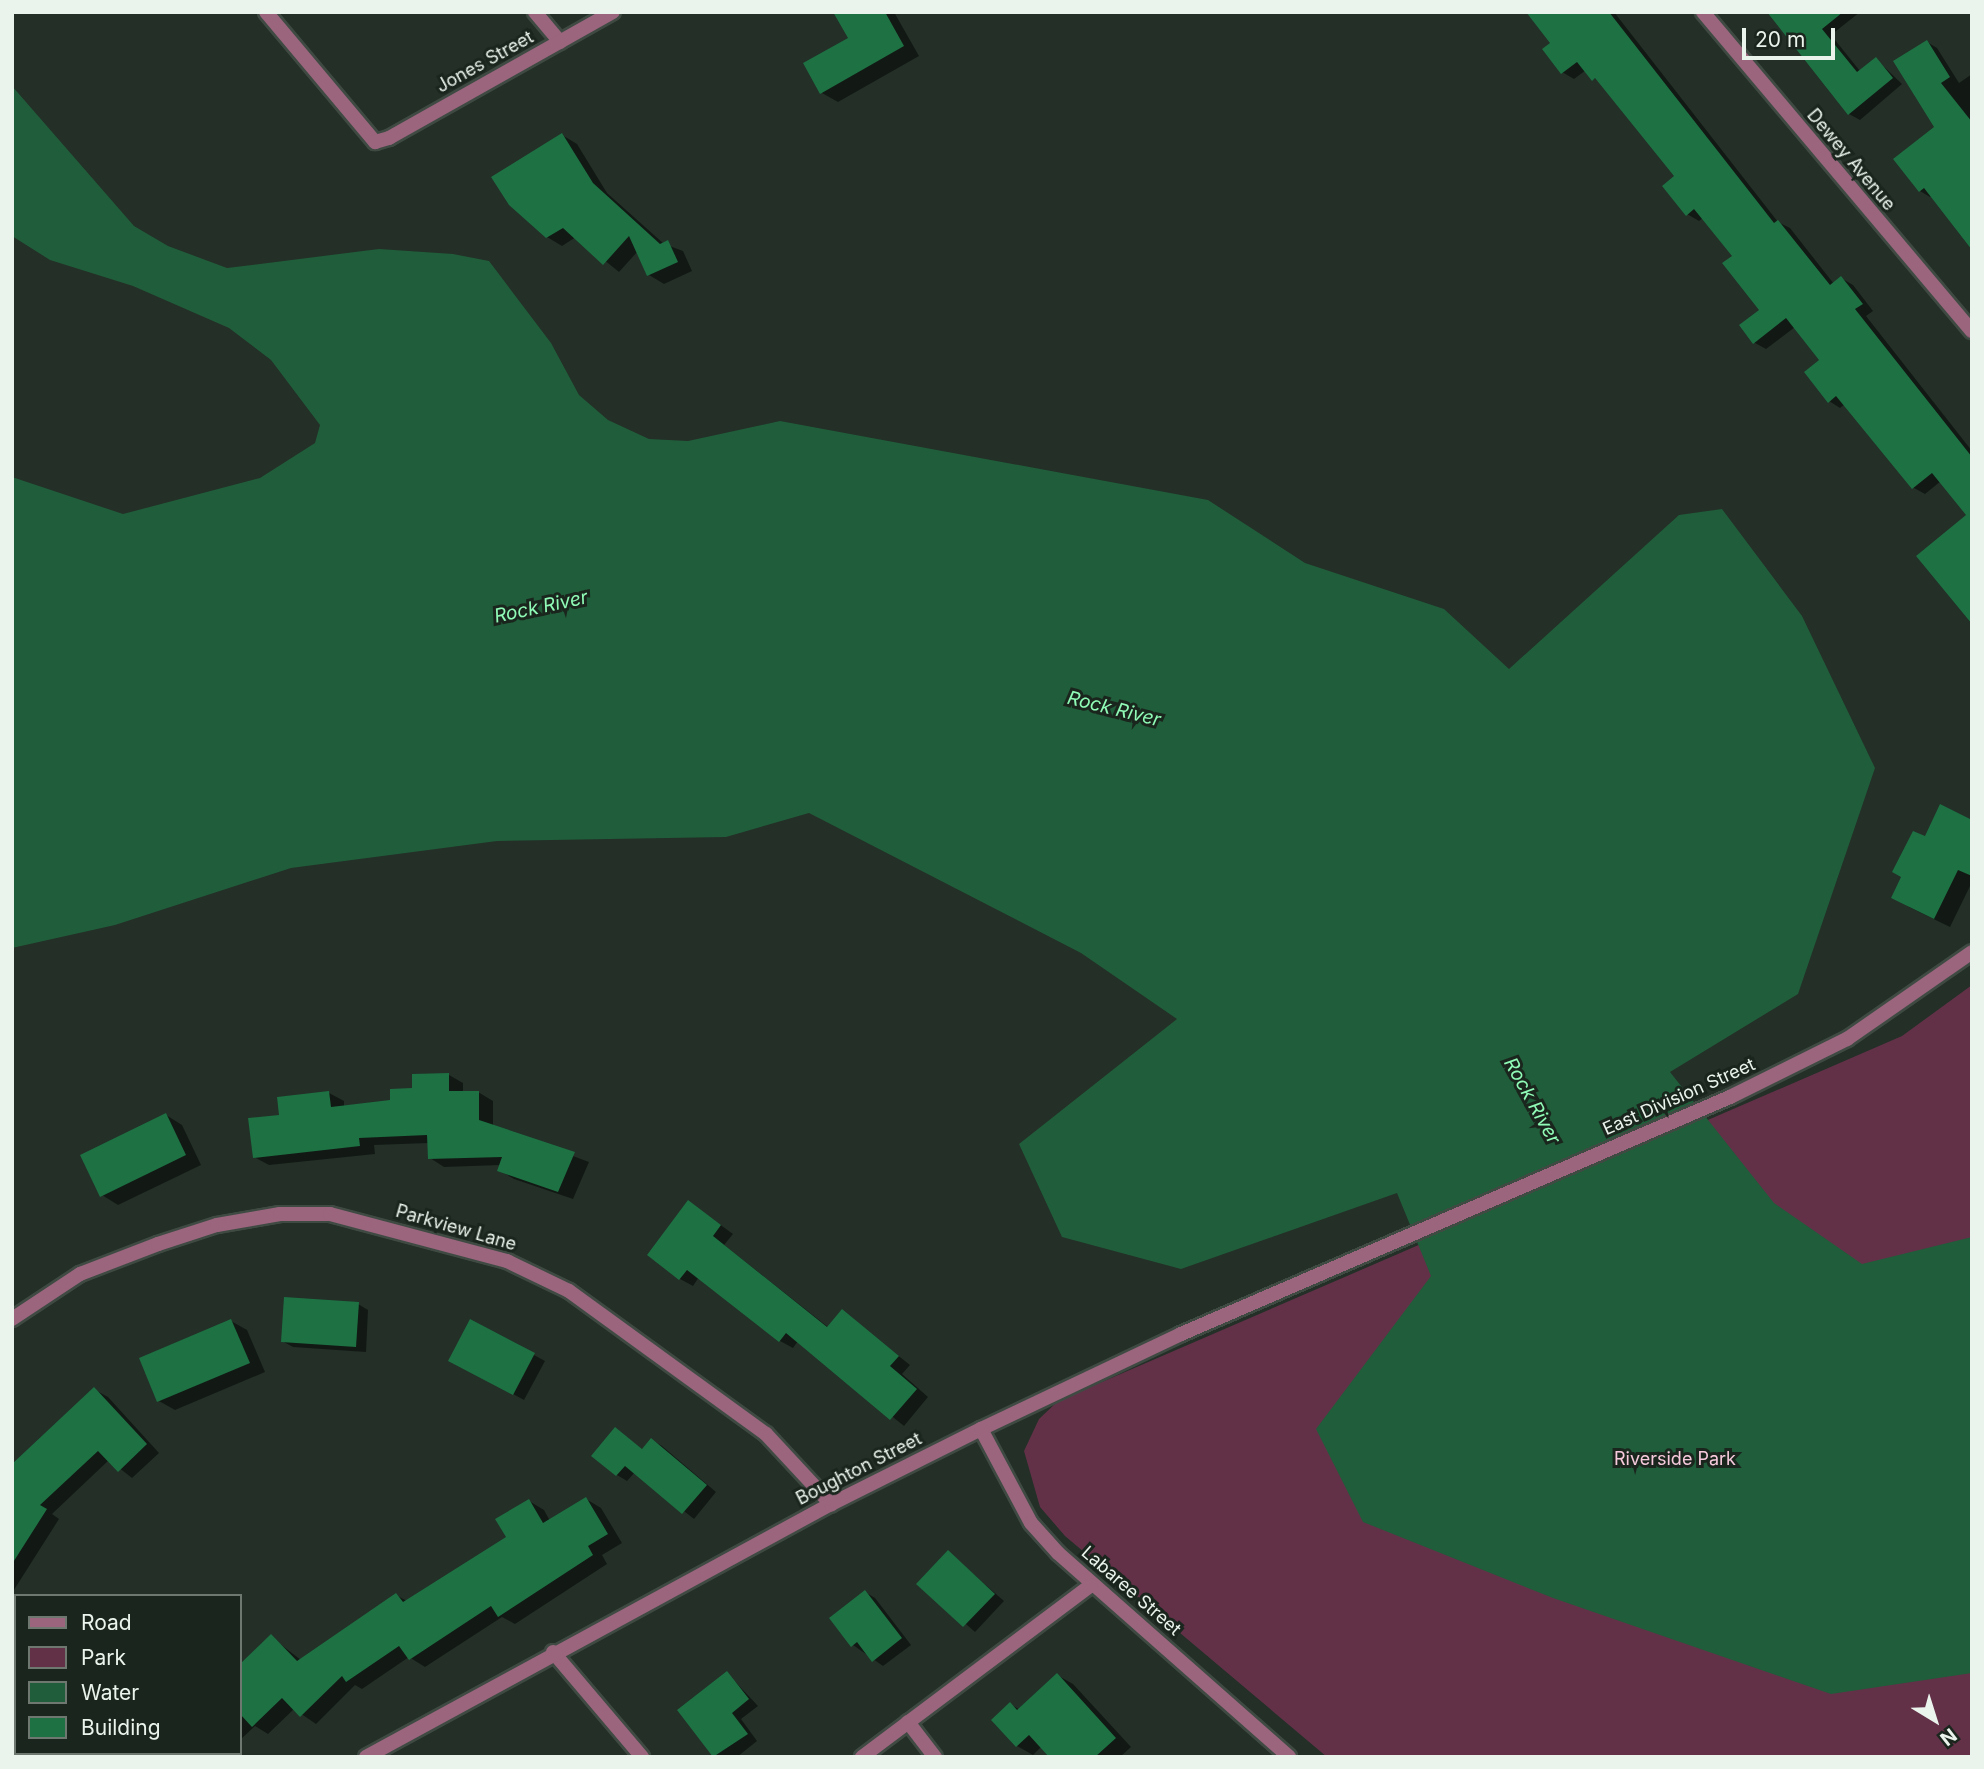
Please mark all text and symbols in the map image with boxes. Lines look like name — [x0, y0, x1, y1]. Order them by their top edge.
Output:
scale bar — [1746, 14, 1839, 58]
street label: Jones Street — [433, 26, 537, 98]
text: 20 m — [1755, 27, 1805, 52]
street label: Dewey Avenue — [1802, 105, 1900, 215]
water label: Rock River — [492, 586, 590, 628]
water label: Rock River — [1065, 686, 1163, 732]
water label: Rock River — [1499, 1054, 1565, 1148]
street label: East Division Street — [1600, 1054, 1758, 1140]
street label: Parkview Lane — [393, 1200, 519, 1256]
street label: Boughton Street — [793, 1428, 925, 1510]
park label: Riverside Park — [1614, 1448, 1736, 1470]
street label: Labaree Street — [1077, 1542, 1185, 1640]
legend — [14, 1594, 242, 1755]
text: Road — [81, 1610, 132, 1635]
text: Park — [81, 1645, 126, 1670]
text: Water — [81, 1680, 139, 1705]
north arrow — [1900, 1685, 1970, 1755]
text: Building — [81, 1715, 161, 1740]
text: N — [1935, 1723, 1961, 1750]

